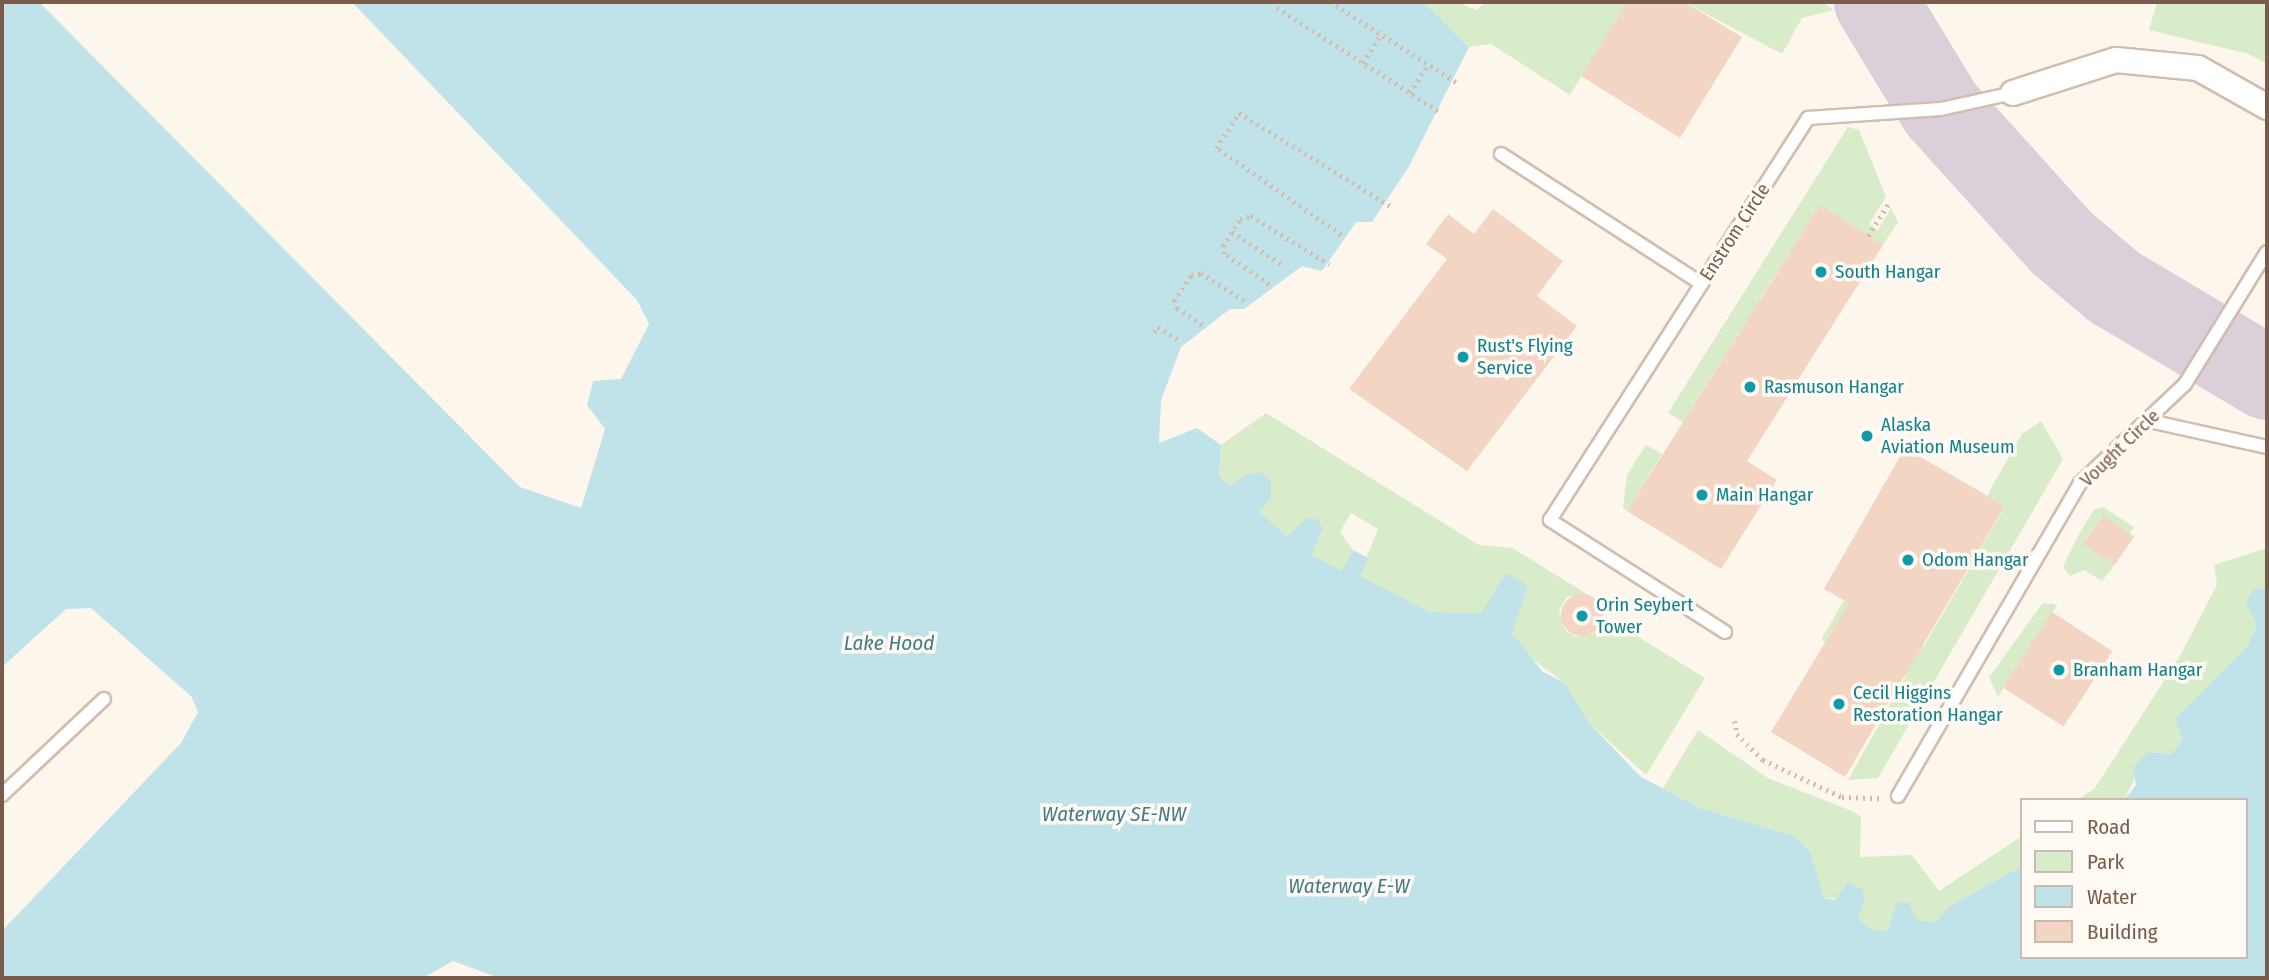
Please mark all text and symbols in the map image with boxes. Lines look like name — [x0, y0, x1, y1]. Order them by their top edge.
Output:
street label: Enstrom Circle — [1695, 179, 1775, 285]
place label: South Hangar — [1835, 261, 1940, 283]
marker: South Hangar — [1813, 264, 1829, 280]
place label: Rust's Flying Service — [1477, 335, 1573, 379]
marker: Rust's Flying Service — [1455, 349, 1471, 365]
place label: Rasmuson Hangar — [1764, 376, 1904, 398]
marker: Rasmuson Hangar — [1742, 379, 1758, 395]
street label: Vought Circle — [2075, 404, 2165, 492]
place label: Alaska Aviation Museum — [1881, 414, 2015, 458]
marker: Alaska Aviation Museum — [1859, 428, 1875, 444]
place label: Main Hangar — [1716, 484, 1813, 506]
marker: Main Hangar — [1694, 487, 1710, 503]
place label: Odom Hangar — [1922, 549, 2029, 571]
marker: Odom Hangar — [1900, 552, 1916, 568]
place label: Orin Seybert Tower — [1596, 594, 1693, 638]
marker: Orin Seybert Tower — [1574, 608, 1590, 624]
water label: Lake Hood — [844, 630, 934, 656]
place label: Branham Hangar — [2073, 659, 2203, 681]
marker: Branham Hangar — [2051, 662, 2067, 678]
place label: Cecil Higgins Restoration Hangar — [1853, 682, 2003, 726]
marker: Cecil Higgins Restoration Hangar — [1831, 696, 1847, 712]
legend — [2021, 798, 2248, 959]
water label: Waterway SE-NW — [1042, 801, 1186, 827]
text: Road — [2087, 814, 2131, 840]
text: Park — [2087, 849, 2124, 875]
water label: Waterway E-W — [1288, 873, 1410, 899]
text: Water — [2087, 884, 2137, 910]
text: Building — [2087, 919, 2158, 945]

